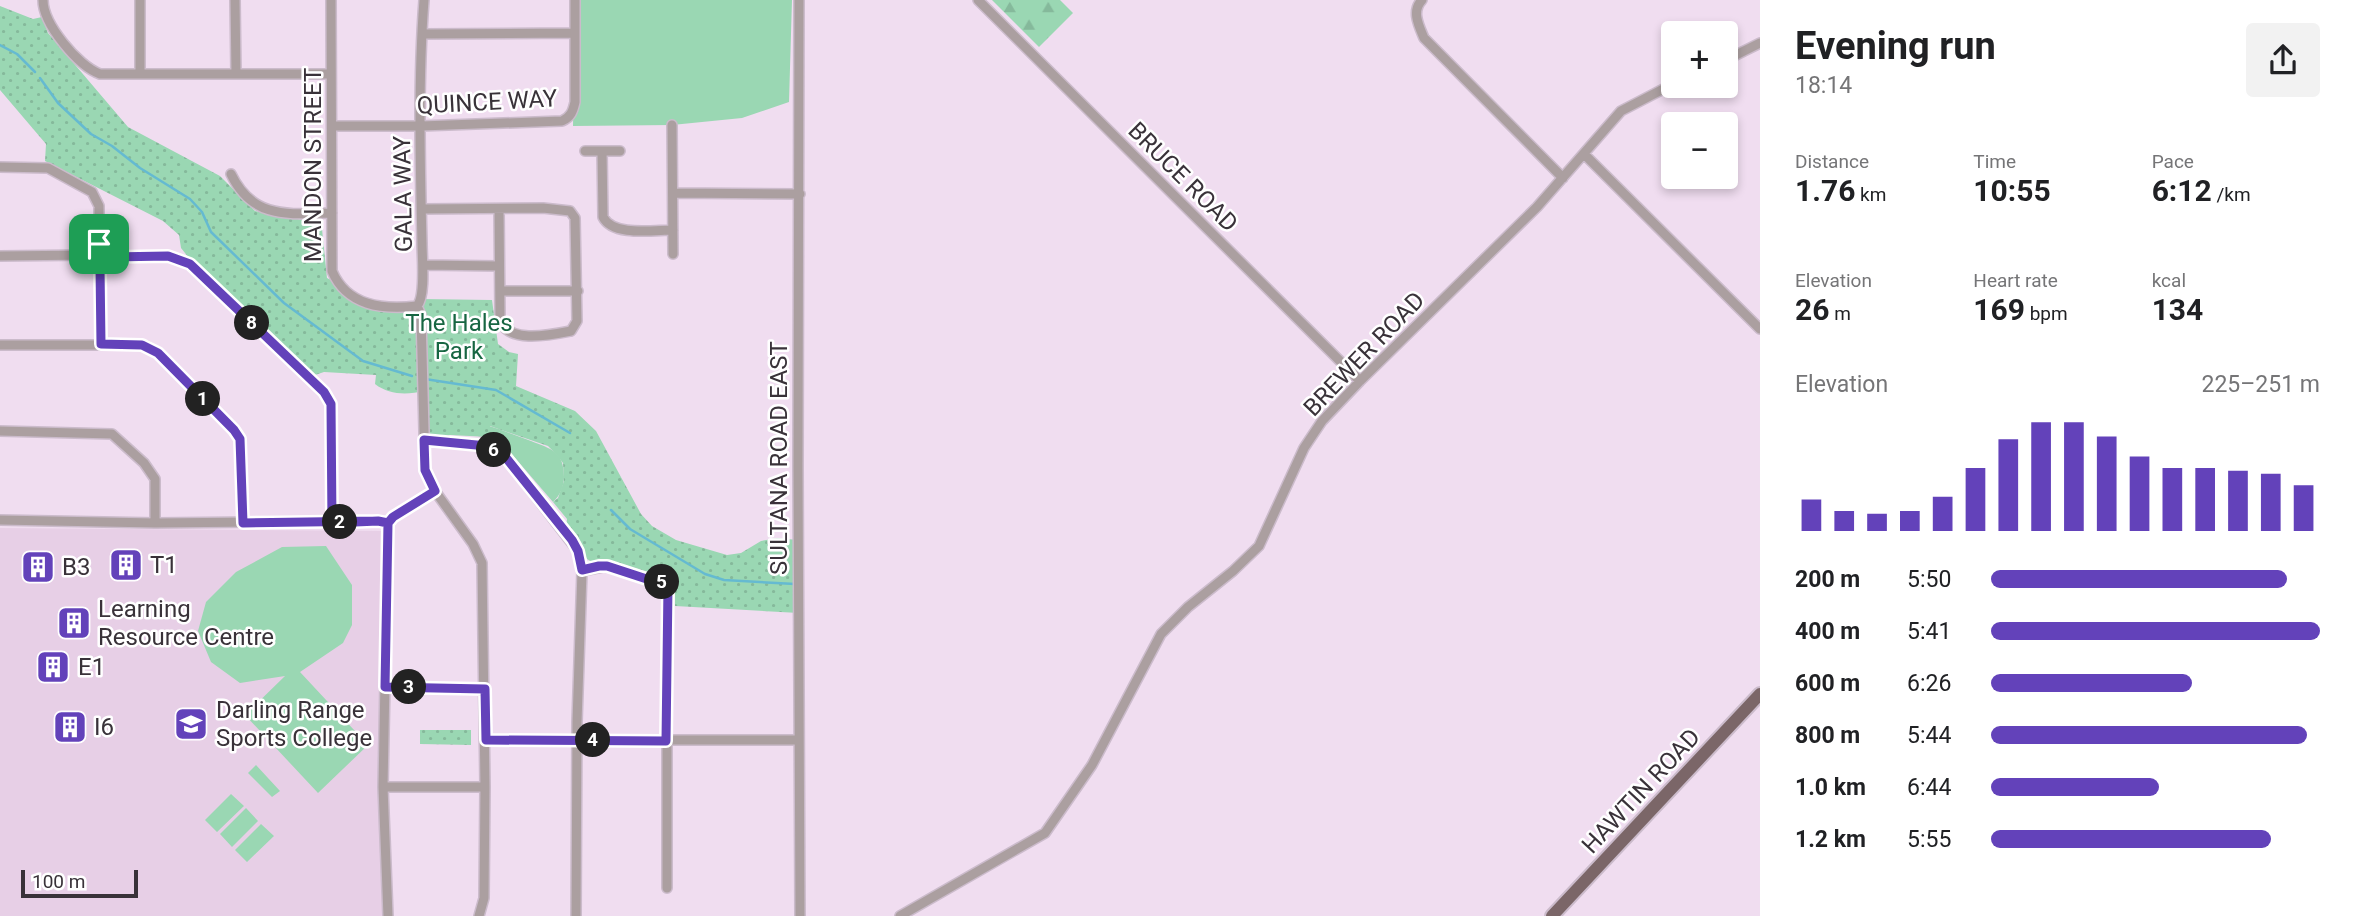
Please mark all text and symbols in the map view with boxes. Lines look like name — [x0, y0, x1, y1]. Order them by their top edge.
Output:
map controls — [1661, 21, 1738, 189]
button: + — [1661, 21, 1738, 98]
button: share — [2246, 23, 2320, 97]
text: Evening run — [1795, 24, 1996, 68]
street label: MANDON STREET — [299, 68, 327, 262]
text: 18:14 — [1795, 72, 1852, 99]
street label: QUINCE WAY — [416, 84, 559, 120]
button: − — [1661, 112, 1738, 189]
street label: BRUCE ROAD — [1123, 117, 1243, 237]
street label: GALA WAY — [388, 135, 418, 253]
text: Distance — [1795, 150, 1869, 173]
text: Time — [1973, 150, 2016, 173]
text: Pace — [2152, 150, 2194, 173]
text: 1.76 — [1795, 173, 1855, 208]
text: 10:55 — [1973, 173, 2051, 208]
text: 6:12 — [2152, 173, 2212, 208]
text: km — [1855, 183, 1886, 206]
text: /km — [2212, 183, 2251, 206]
pin — [69, 214, 129, 274]
icon: arrive — [80, 225, 118, 263]
text: Elevation — [1795, 269, 1872, 292]
text: Heart rate — [1973, 269, 2058, 292]
text: kcal — [2152, 269, 2186, 292]
street label: BREWER ROAD — [1298, 286, 1430, 422]
text: 26 — [1795, 292, 1829, 327]
text: 169 — [1973, 292, 2025, 327]
text: 134 — [2152, 292, 2203, 327]
text: m — [1829, 302, 1851, 325]
text: bpm — [2025, 302, 2068, 325]
pin: 8 — [234, 306, 270, 340]
park label: The Hales Park — [405, 309, 513, 365]
text: 8 — [246, 311, 257, 334]
street label: SULTANA ROAD EAST — [765, 341, 793, 575]
text: Elevation — [1795, 371, 1888, 398]
text: 225–251 m — [2201, 371, 2320, 398]
pin: 1 — [186, 382, 220, 416]
text: 1 — [197, 387, 208, 410]
pin: 6 — [476, 433, 512, 468]
text: 6 — [488, 438, 499, 461]
pin: 2 — [322, 504, 358, 540]
text: 2 — [334, 510, 345, 533]
building icon: T1 — [107, 546, 145, 584]
building icon: B3 — [19, 548, 57, 586]
place label: T1 — [150, 551, 178, 579]
place label: B3 — [62, 553, 90, 581]
pin: 5 — [644, 564, 680, 600]
text: 200 m — [1795, 566, 1860, 593]
text: 5:50 — [1907, 566, 1951, 593]
text: 5 — [656, 570, 667, 593]
place label: Learning Resource Centre — [98, 595, 274, 651]
building icon: Learning Resource Centre — [55, 604, 93, 642]
text: 400 m — [1795, 618, 1860, 645]
text: 5:41 — [1907, 618, 1951, 645]
building icon: E1 — [34, 648, 72, 686]
place label: E1 — [78, 653, 105, 681]
pin: 3 — [392, 670, 426, 704]
text: 600 m — [1795, 670, 1860, 697]
text: 6:26 — [1907, 670, 1951, 697]
text: 3 — [403, 675, 414, 698]
place label: Darling Range Sports College — [216, 696, 372, 752]
school or university icon: Darling Range Sports College — [172, 705, 210, 743]
building icon: I6 — [51, 708, 89, 746]
place label: I6 — [94, 713, 114, 741]
pin: 4 — [576, 722, 610, 758]
text: 800 m — [1795, 722, 1860, 749]
text: 5:44 — [1907, 722, 1951, 749]
street label: HAWTIN ROAD — [1576, 723, 1706, 859]
text: 4 — [587, 728, 598, 751]
text: 1.0 km — [1795, 774, 1866, 801]
text: 6:44 — [1907, 774, 1951, 801]
text: 1.2 km — [1795, 826, 1866, 853]
text: 5:55 — [1907, 826, 1951, 853]
scale bar — [21, 867, 138, 899]
text: 100 m — [32, 870, 85, 893]

